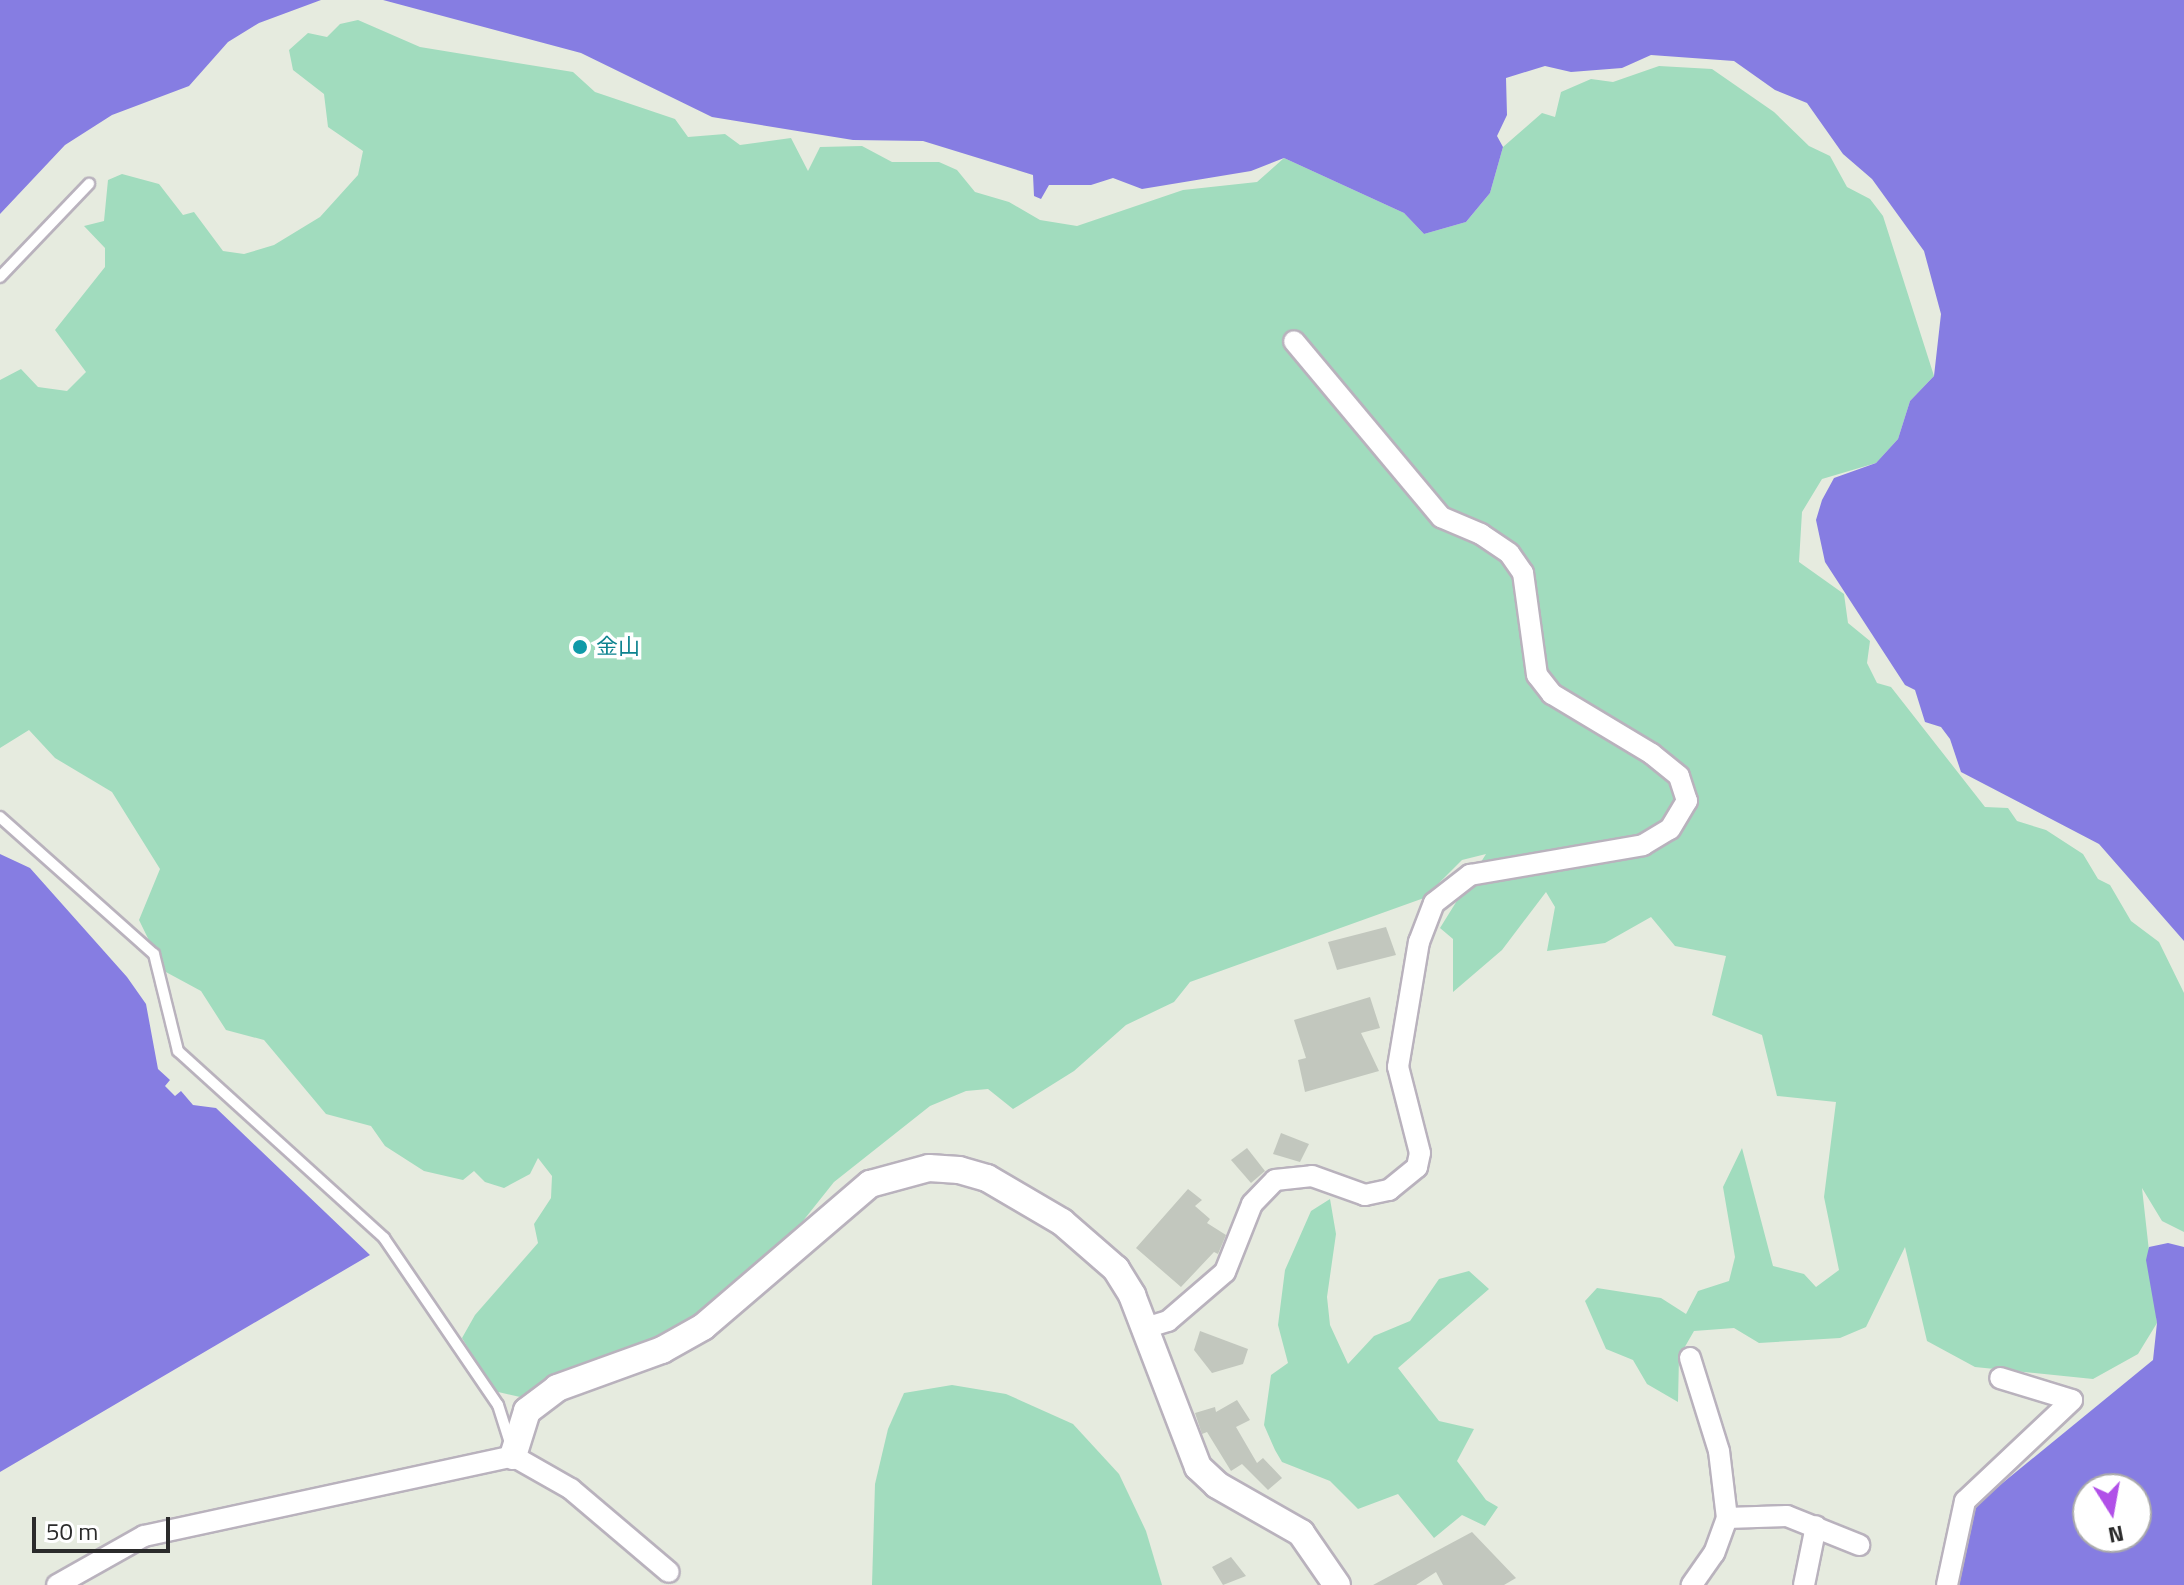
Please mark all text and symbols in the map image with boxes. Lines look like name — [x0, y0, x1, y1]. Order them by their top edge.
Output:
place label: 金山 — [596, 634, 640, 660]
marker: 金山 — [571, 638, 589, 656]
north arrow — [2072, 1473, 2152, 1553]
scale bar — [36, 1501, 174, 1551]
text: 50 m — [46, 1513, 98, 1549]
text: N — [2105, 1516, 2127, 1553]

